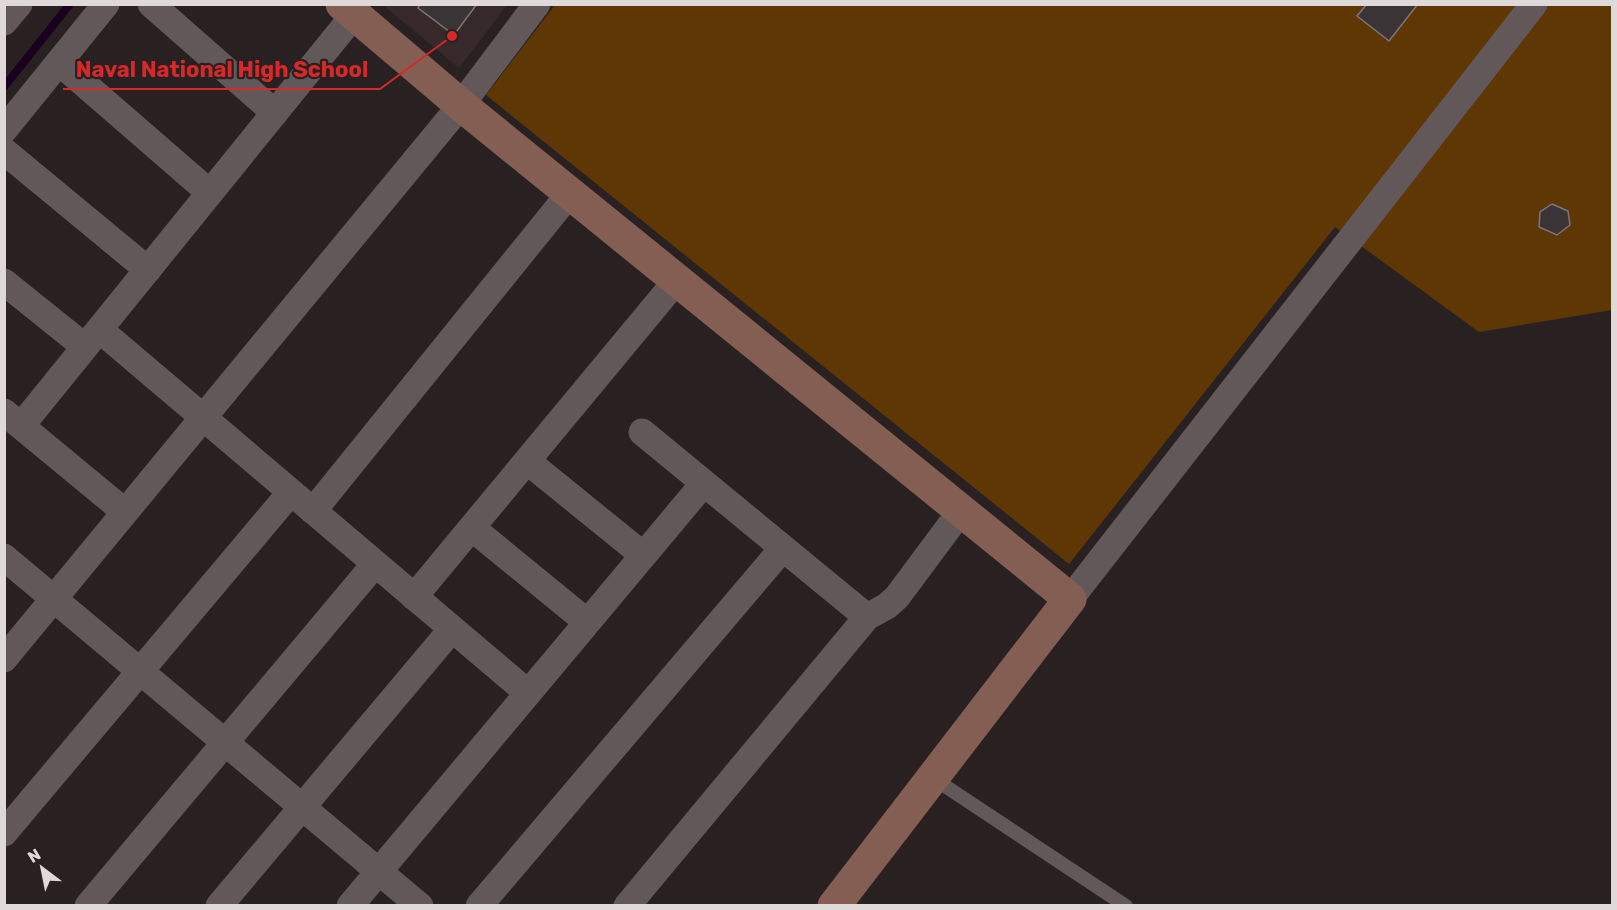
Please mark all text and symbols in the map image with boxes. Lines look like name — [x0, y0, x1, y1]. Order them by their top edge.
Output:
callout: Naval National High School — [63, 49, 380, 89]
text: Naval National High School — [76, 56, 368, 83]
north arrow — [12, 838, 72, 898]
text: N — [24, 845, 44, 867]

